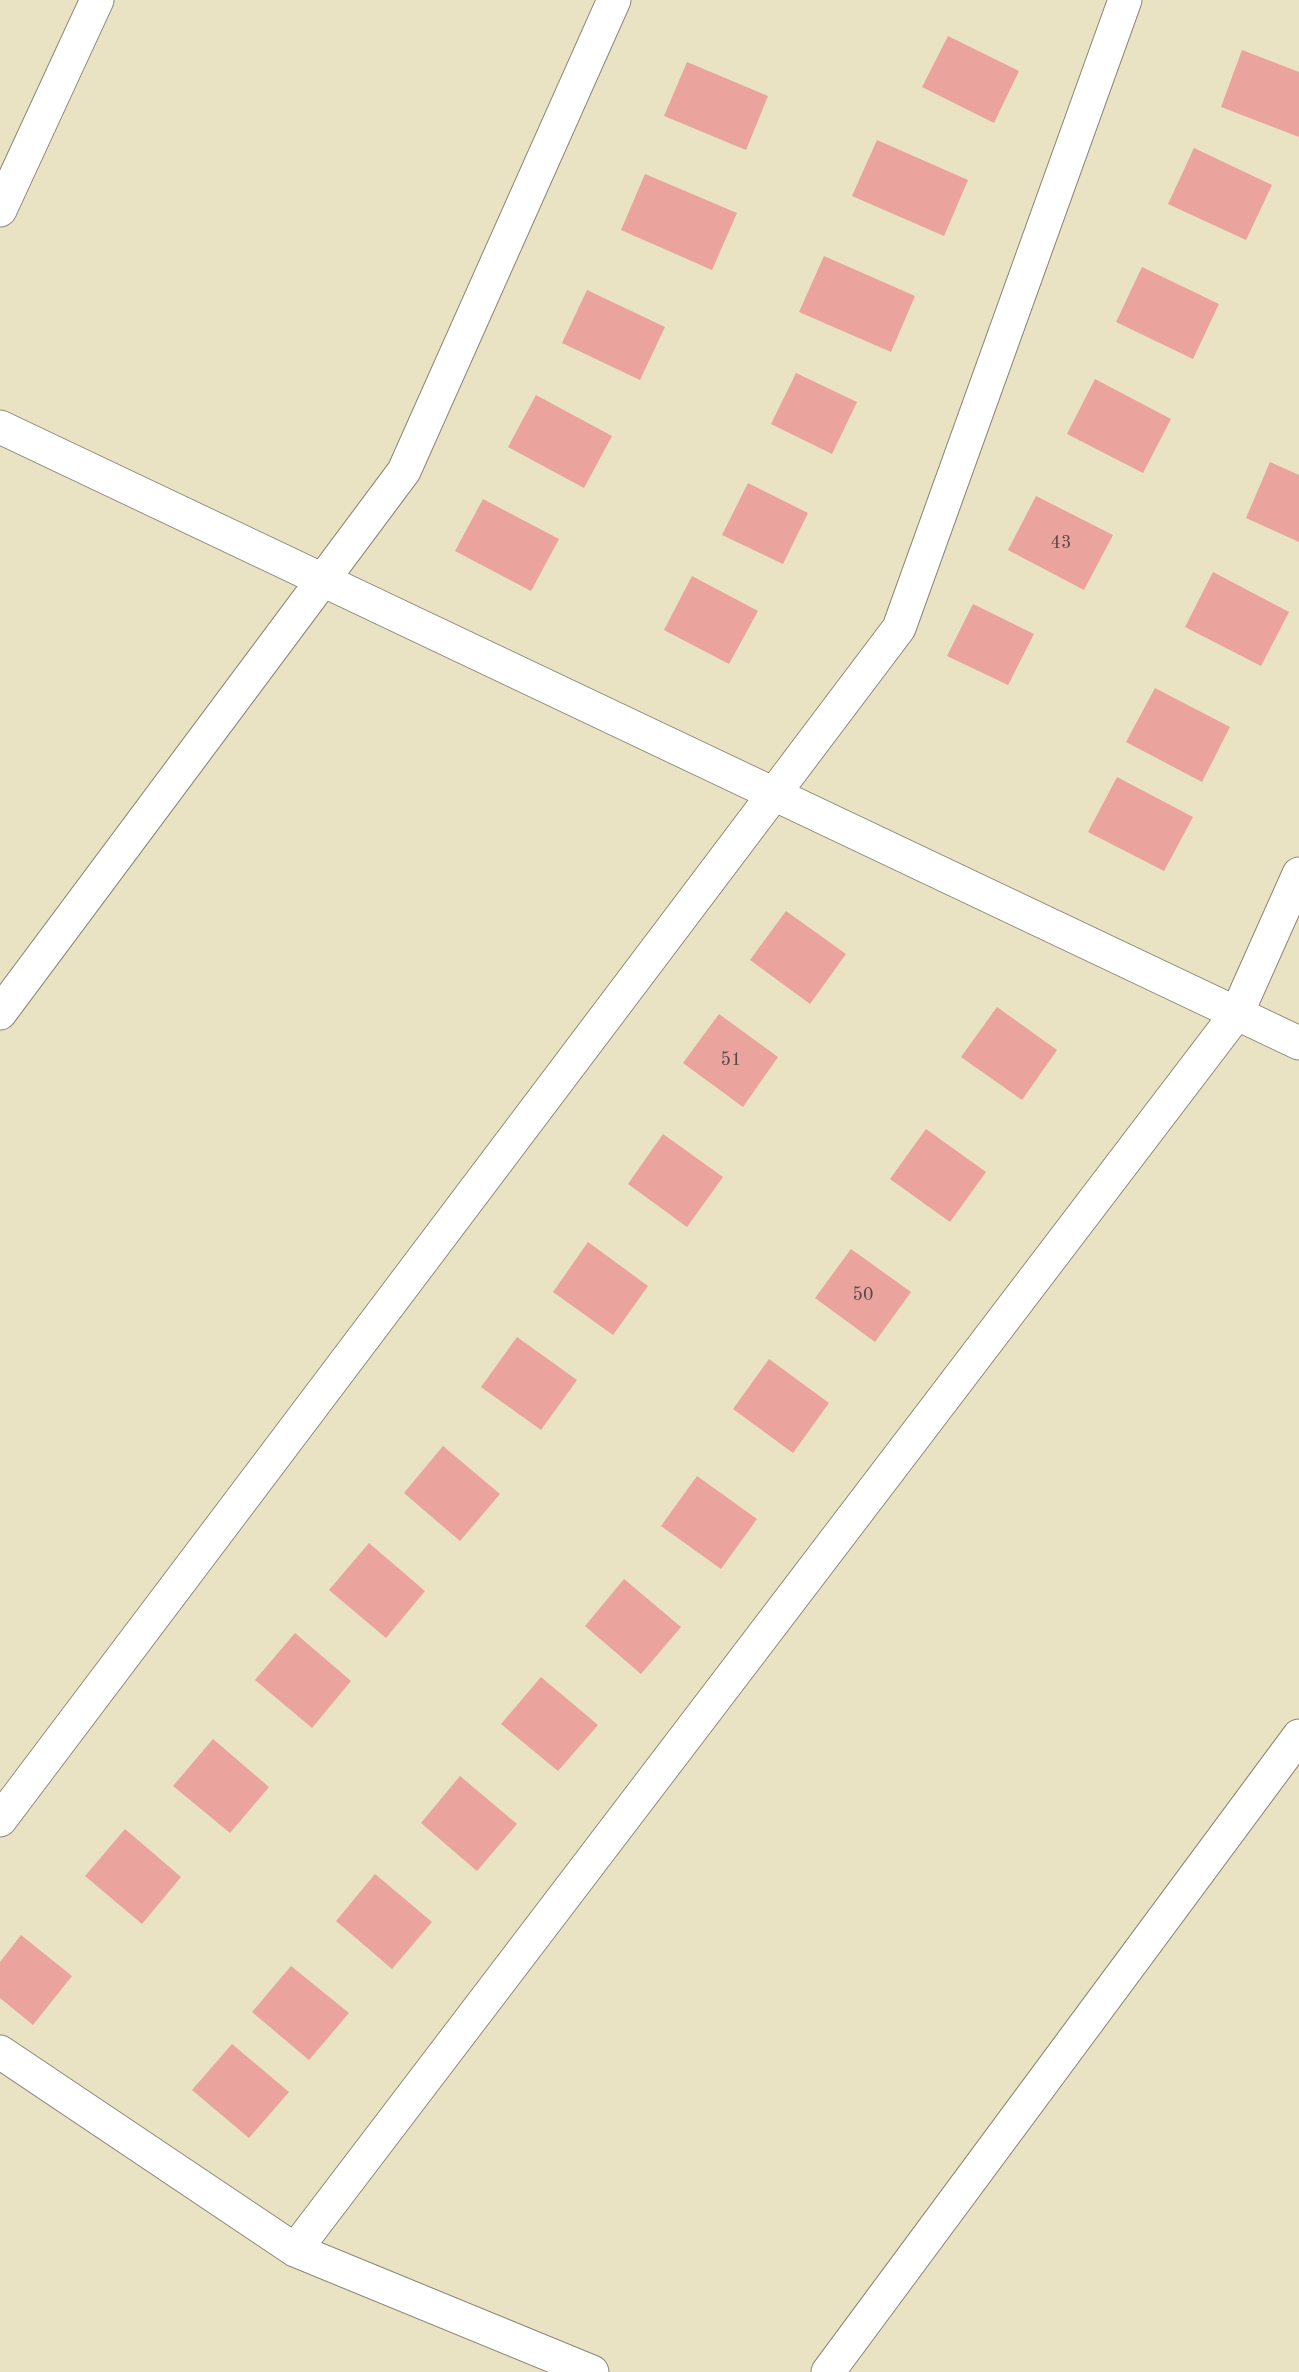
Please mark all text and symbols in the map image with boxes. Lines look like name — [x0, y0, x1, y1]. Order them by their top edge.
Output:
house number: 43 — [1051, 532, 1071, 554]
house number: 51 — [721, 1049, 741, 1071]
house number: 50 — [853, 1284, 873, 1306]

